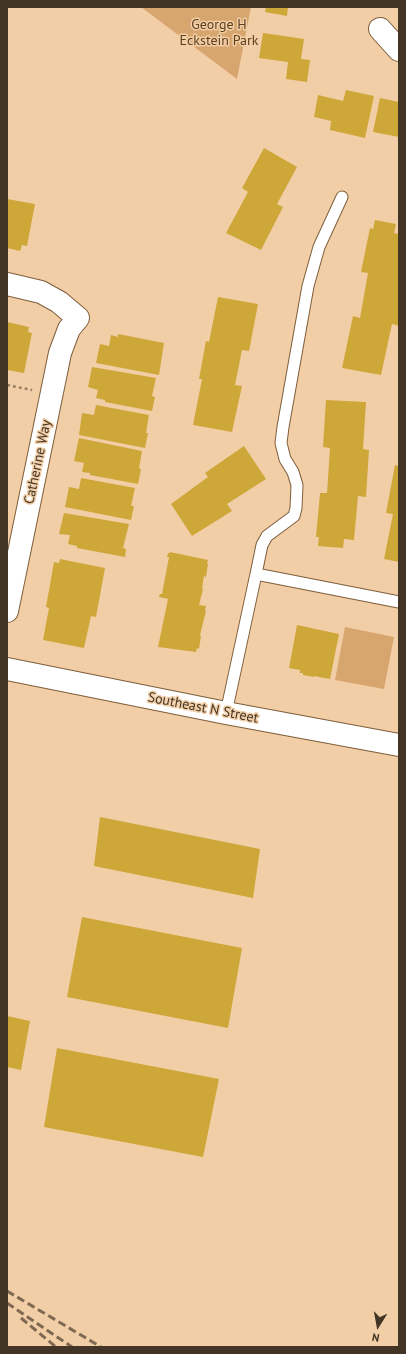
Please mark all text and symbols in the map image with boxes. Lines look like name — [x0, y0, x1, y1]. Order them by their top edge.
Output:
park label: George H Eckstein Park — [179, 17, 259, 50]
street label: Catherine Way — [21, 418, 55, 506]
street label: Southeast N Street — [146, 689, 260, 727]
north arrow — [358, 1306, 398, 1346]
text: N — [371, 1330, 381, 1345]

